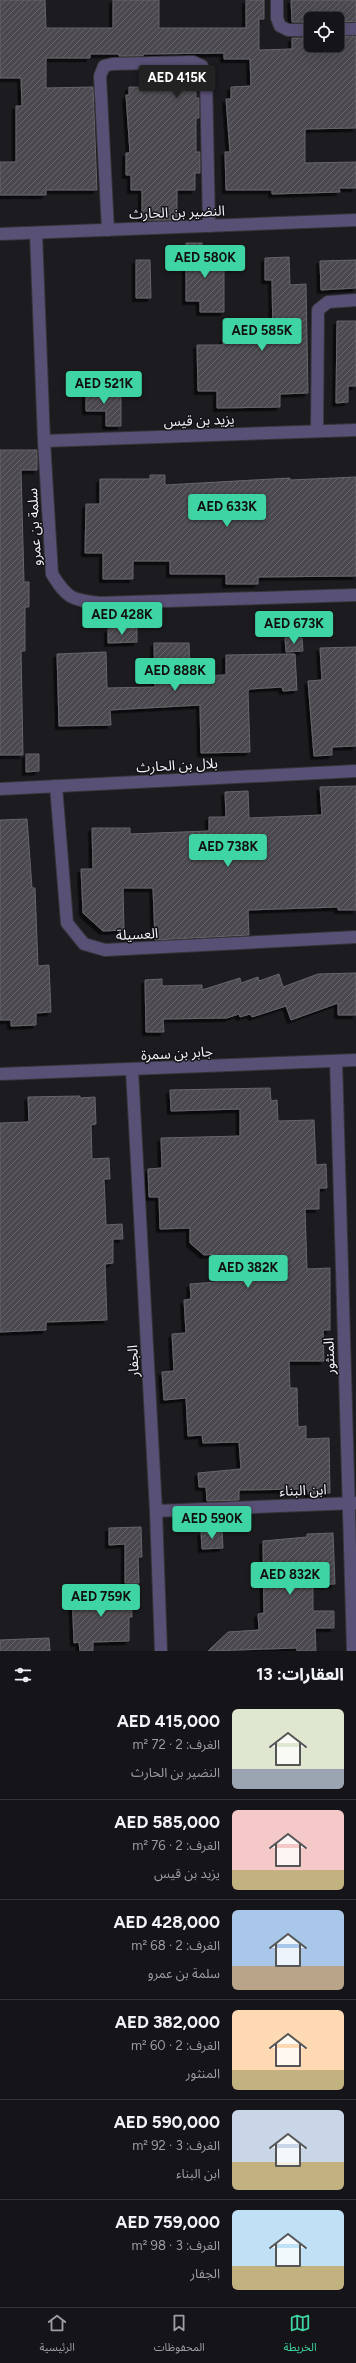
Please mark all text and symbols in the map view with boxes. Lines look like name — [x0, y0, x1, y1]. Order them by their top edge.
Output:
map controls — [304, 12, 344, 52]
button: locate — [304, 12, 344, 52]
pin: AED 415K — [136, 65, 218, 99]
text: AED 415K — [147, 70, 207, 85]
street label: النضير بن الحارث — [129, 202, 225, 223]
pin: AED 580K — [164, 245, 246, 279]
text: AED 580K — [174, 250, 236, 265]
pin: AED 585K — [221, 318, 303, 352]
text: AED 585K — [232, 323, 292, 338]
pin: AED 521K — [63, 371, 145, 405]
text: AED 521K — [75, 376, 133, 391]
street label: يزيد بن قيس — [163, 411, 235, 430]
street label: سلمة بن عمرو — [24, 488, 45, 566]
pin: AED 633K — [186, 494, 268, 528]
text: AED 633K — [197, 499, 257, 514]
pin: AED 428K — [81, 602, 163, 636]
text: AED 428K — [91, 607, 153, 622]
pin: AED 673K — [253, 611, 335, 645]
text: AED 673K — [264, 616, 324, 631]
pin: AED 888K — [134, 658, 216, 692]
text: AED 888K — [144, 663, 206, 678]
street label: بلال بن الحارث — [136, 755, 219, 776]
pin: AED 738K — [187, 834, 269, 868]
text: AED 738K — [198, 839, 258, 854]
street label: العسيلة — [115, 925, 159, 944]
street label: جابر بن سمرة — [140, 1043, 214, 1064]
pin: AED 382K — [207, 1255, 289, 1289]
text: AED 382K — [218, 1260, 278, 1275]
street label: المنثور — [320, 1337, 339, 1376]
street label: الجفار — [124, 1345, 143, 1378]
street label: ابن البناء — [279, 1481, 327, 1500]
pin: AED 590K — [171, 1506, 253, 1540]
text: AED 590K — [181, 1511, 243, 1526]
pin: AED 832K — [249, 1562, 331, 1596]
text: AED 832K — [260, 1567, 320, 1582]
pin: AED 759K — [60, 1584, 142, 1618]
text: AED 759K — [71, 1589, 131, 1604]
icon: filters — [12, 1664, 34, 1686]
text: العقارات: 13 — [256, 1664, 344, 1684]
text: AED 415,000 — [117, 1711, 220, 1731]
icon: home — [264, 1725, 312, 1773]
text: الغرف: 2 · 72 m² — [132, 1737, 220, 1752]
text: النضير بن الحارث — [131, 1765, 220, 1780]
text: AED 585,000 — [114, 1812, 220, 1832]
icon: home — [264, 1826, 312, 1874]
text: الغرف: 2 · 76 m² — [132, 1838, 220, 1853]
text: يزيد بن قيس — [154, 1866, 220, 1881]
text: AED 428,000 — [113, 1912, 220, 1932]
icon: home — [264, 1926, 312, 1974]
text: الغرف: 2 · 68 m² — [131, 1938, 220, 1953]
text: سلمة بن عمرو — [148, 1966, 220, 1981]
text: AED 382,000 — [115, 2012, 220, 2032]
icon: home — [264, 2026, 312, 2074]
text: الغرف: 2 · 60 m² — [131, 2038, 220, 2053]
text: المنثور — [186, 2066, 220, 2081]
text: AED 590,000 — [114, 2112, 220, 2132]
icon: home — [264, 2126, 312, 2174]
text: الغرف: 3 · 92 m² — [132, 2138, 220, 2153]
text: ابن البناء — [176, 2166, 220, 2181]
text: AED 759,000 — [115, 2212, 220, 2232]
icon: home — [264, 2226, 312, 2274]
text: الغرف: 3 · 98 m² — [132, 2238, 220, 2253]
text: الجفار — [190, 2266, 220, 2281]
tab: الرئيسية — [39, 2312, 75, 2359]
tab: المحفوظات — [154, 2312, 205, 2359]
tab: الخريطة — [284, 2312, 317, 2359]

